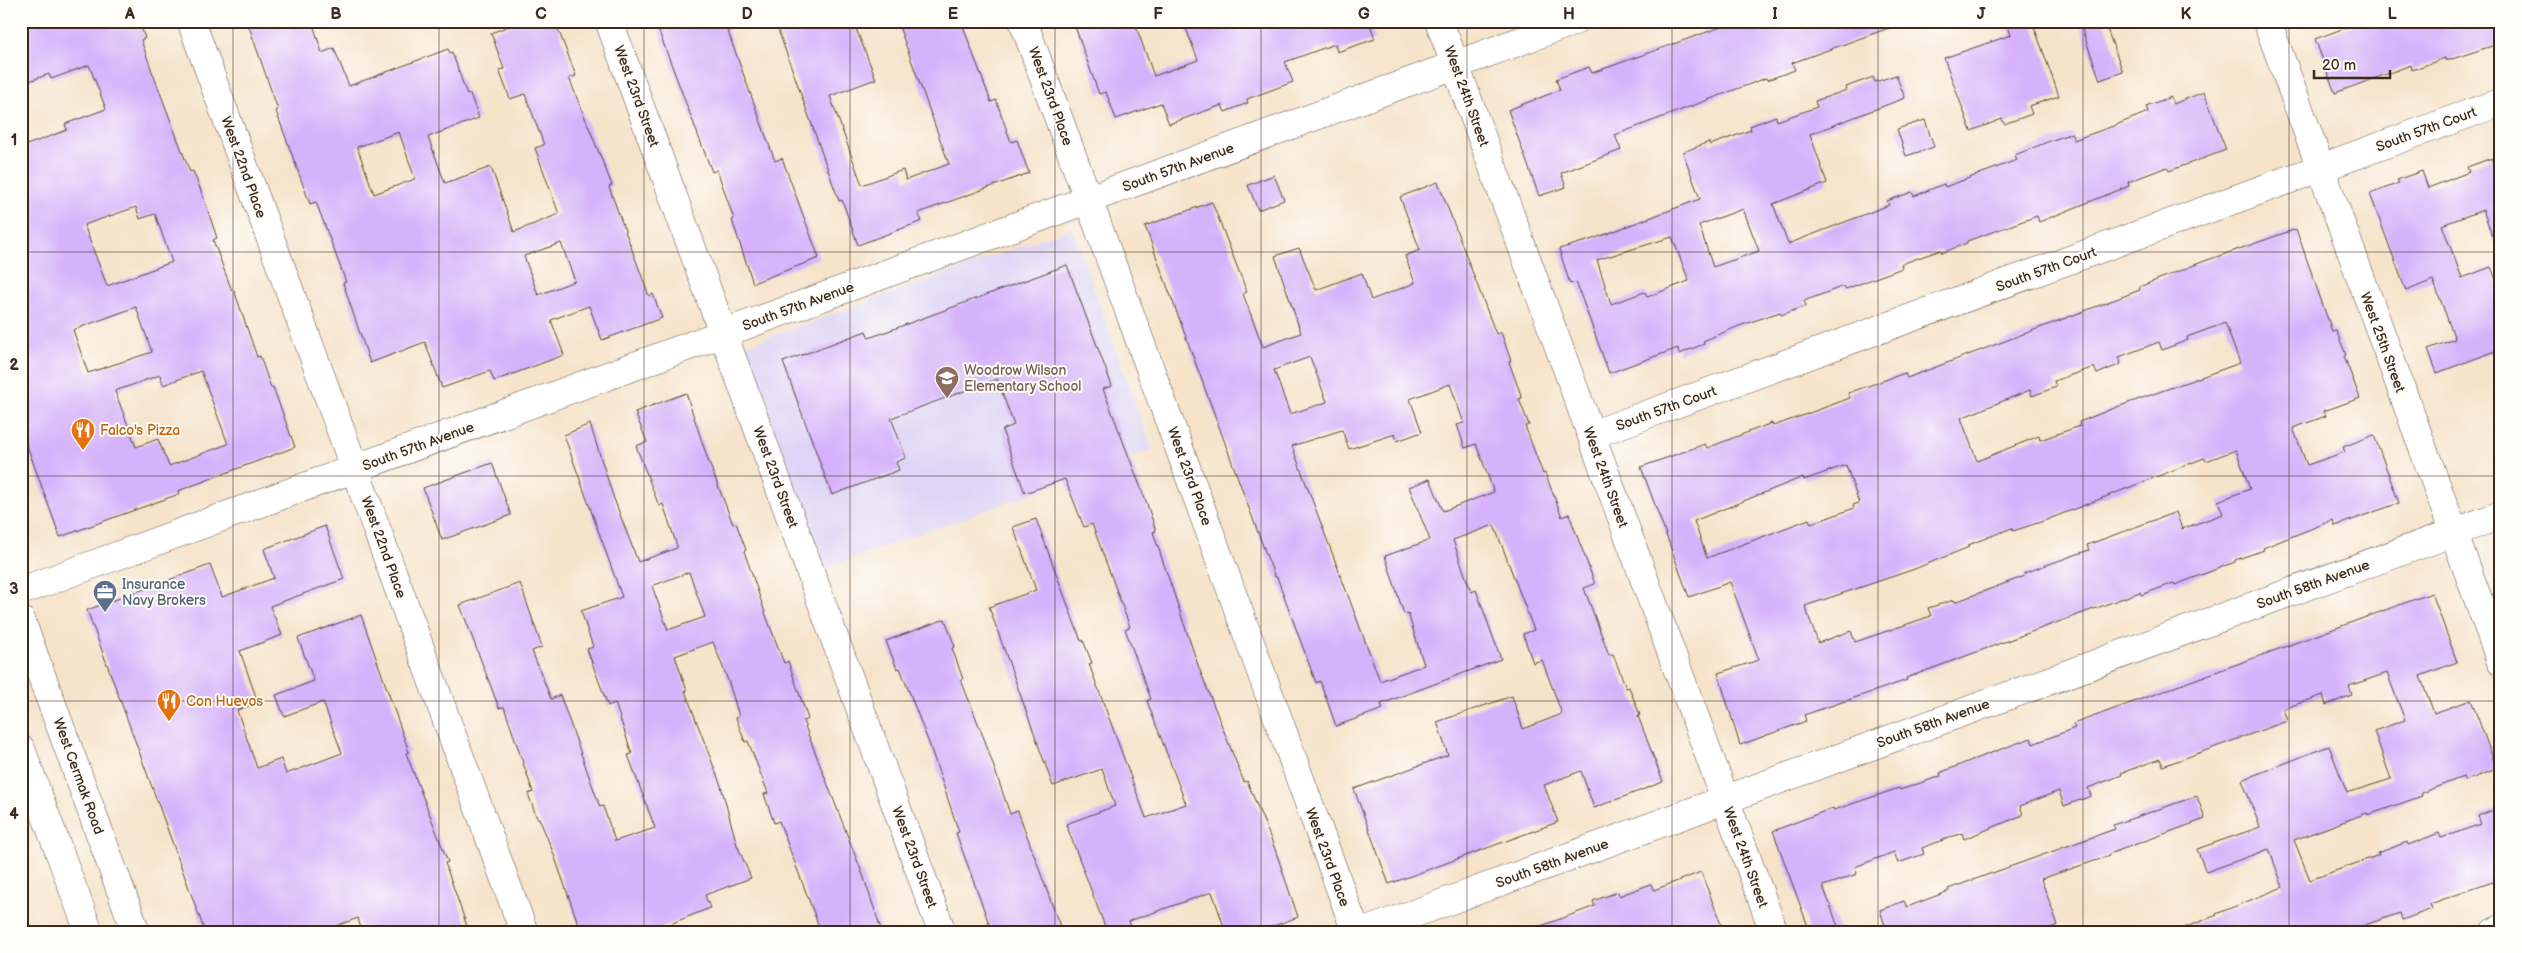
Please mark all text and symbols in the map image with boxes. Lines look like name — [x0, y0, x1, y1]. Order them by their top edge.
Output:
text: A — [124, 5, 135, 24]
text: B — [330, 5, 342, 24]
text: C — [535, 5, 547, 24]
text: D — [741, 5, 753, 24]
text: E — [948, 5, 958, 24]
text: F — [1153, 5, 1163, 24]
text: G — [1358, 5, 1370, 24]
text: H — [1563, 5, 1575, 24]
text: I — [1772, 5, 1778, 24]
text: J — [1977, 5, 1986, 24]
text: K — [2181, 5, 2192, 24]
text: L — [2387, 5, 2397, 24]
street label: West 23rd Street — [610, 43, 663, 150]
street label: West 23rd Place — [1025, 44, 1076, 148]
street label: West 24th Street — [1440, 44, 1493, 149]
scale bar — [2314, 48, 2391, 80]
text: 20 m — [2322, 56, 2356, 75]
street label: South 57th Court — [2374, 103, 2479, 156]
street label: West 22nd Place — [217, 114, 270, 220]
text: 1 — [11, 131, 17, 150]
street label: South 57th Avenue — [1120, 139, 1236, 196]
street label: South 57th Court — [1994, 243, 2099, 296]
street label: South 57th Avenue — [740, 278, 856, 335]
street label: West 25th Street — [2356, 290, 2409, 395]
text: 2 — [9, 356, 19, 375]
place label: Woodrow Wilson Elementary School — [964, 362, 1082, 395]
school or university icon: Woodrow Wilson Elementary School — [934, 365, 960, 399]
street label: South 57th Court — [1614, 382, 1719, 435]
restaurant icon: Falco's Pizza — [70, 417, 96, 451]
street label: South 57th Avenue — [360, 418, 476, 475]
place label: Falco's Pizza — [100, 422, 180, 439]
street label: West 23rd Street — [749, 424, 802, 531]
street label: West 23rd Place — [1164, 424, 1215, 528]
street label: West 24th Street — [1579, 425, 1632, 530]
street label: West 22nd Place — [357, 494, 410, 600]
street label: South 58th Avenue — [2254, 556, 2372, 613]
place label: Insurance Navy Brokers — [122, 576, 206, 609]
office icon: Insurance Navy Brokers — [92, 579, 118, 613]
text: 3 — [9, 580, 19, 599]
restaurant icon: Con Huevos — [156, 688, 182, 722]
place label: Con Huevos — [186, 693, 263, 710]
street label: South 58th Avenue — [1874, 695, 1992, 752]
street label: West Cermak Road — [50, 716, 107, 837]
street label: West 23rd Street — [888, 804, 941, 911]
text: 4 — [9, 805, 19, 824]
street label: West 23rd Place — [1302, 805, 1353, 909]
street label: West 24th Street — [1719, 805, 1772, 910]
street label: South 58th Avenue — [1493, 835, 1611, 892]

